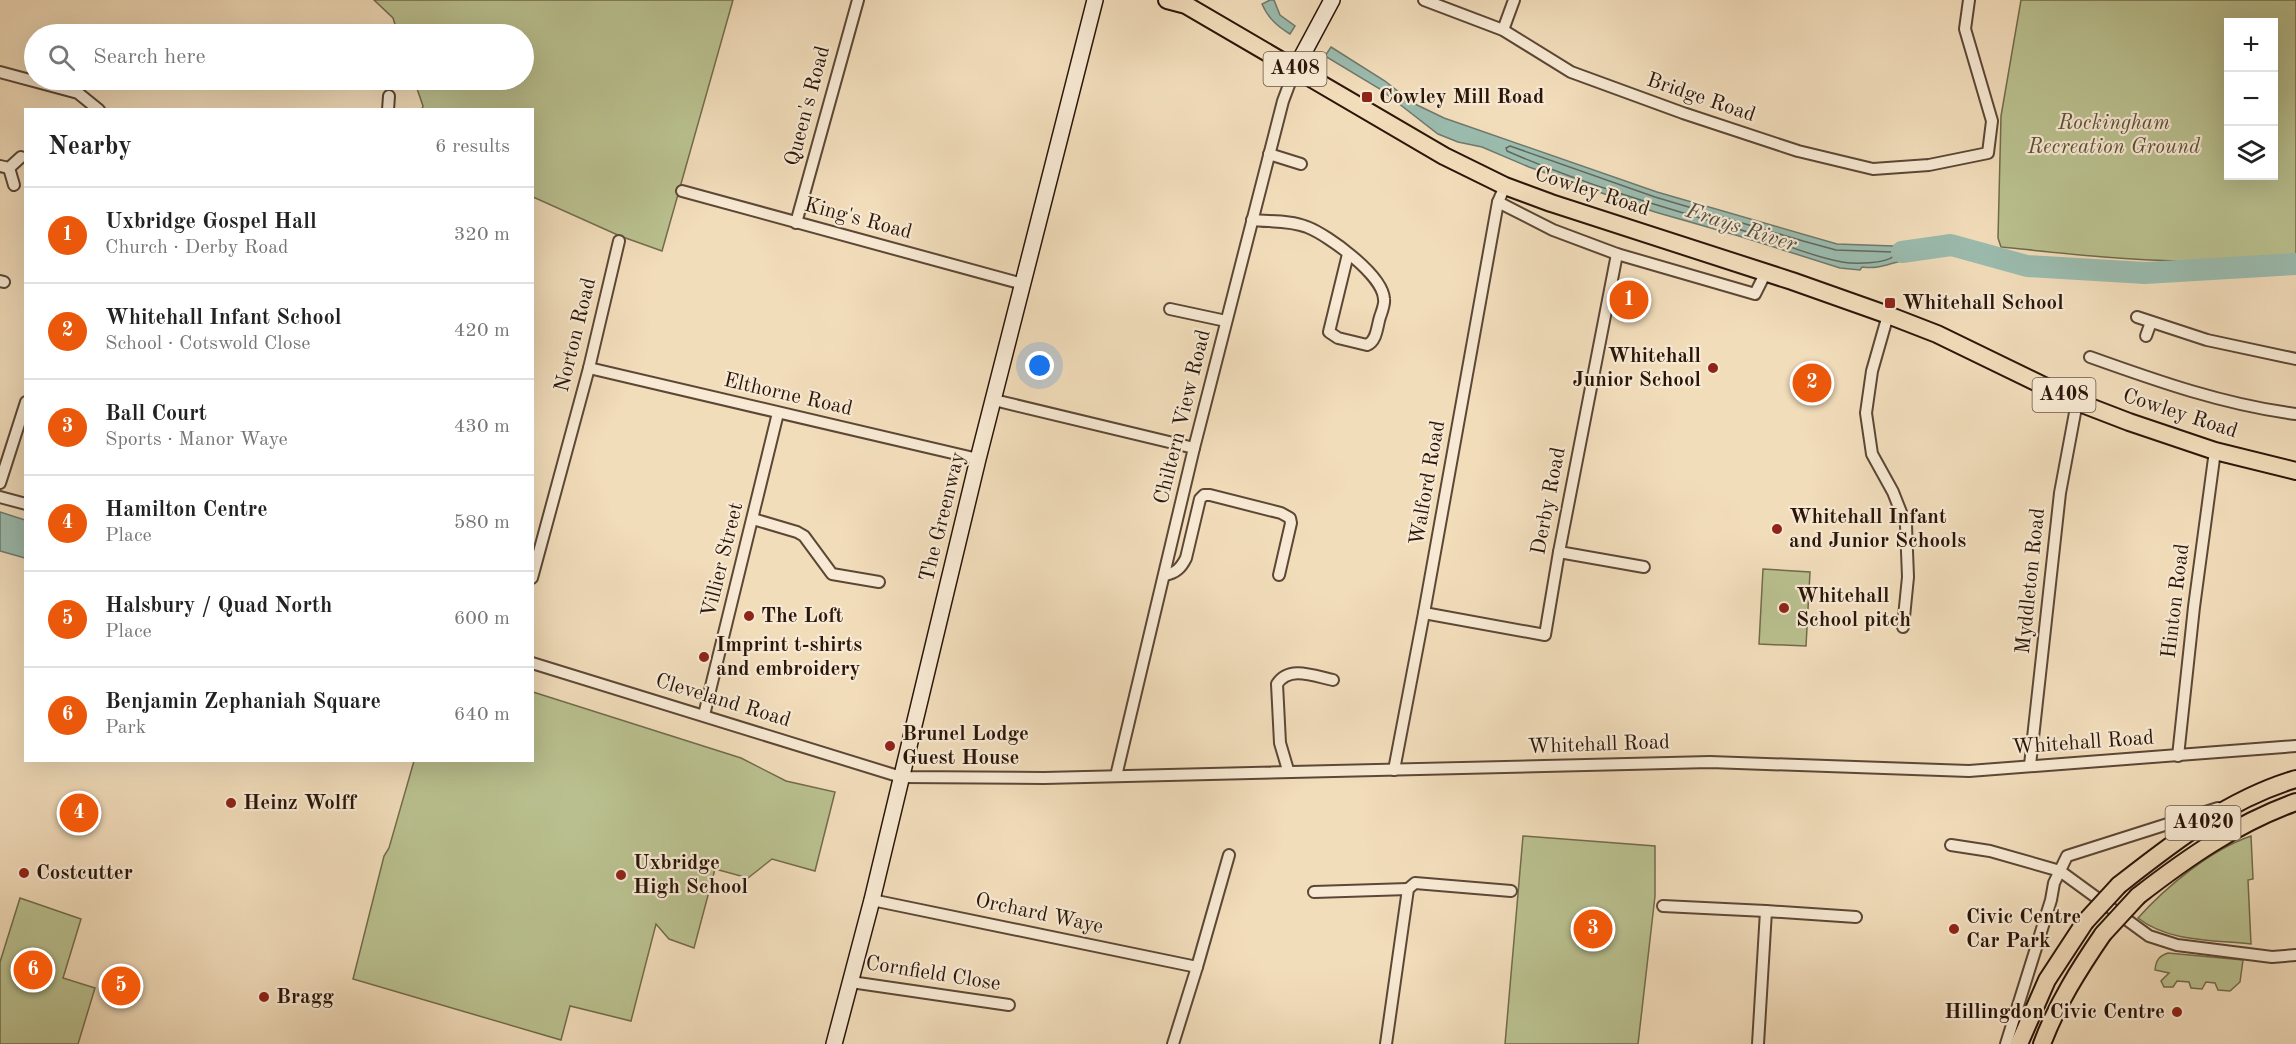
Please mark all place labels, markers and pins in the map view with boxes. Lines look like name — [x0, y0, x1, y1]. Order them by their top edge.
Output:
place label: Cowley Mill Road — [1379, 87, 1544, 108]
marker: Cowley Mill Road — [1360, 90, 1374, 104]
pin: 1 — [1610, 278, 1648, 322]
place label: Whitehall School — [1902, 293, 2064, 314]
marker: Whitehall School — [1883, 296, 1897, 310]
place label: Whitehall Junior School — [1572, 346, 1701, 391]
pin: 2 — [1792, 360, 1832, 406]
marker: Whitehall Junior School — [1706, 361, 1720, 375]
place label: Whitehall Infant and Junior Schools — [1789, 507, 1966, 552]
marker: Whitehall Infant and Junior Schools — [1770, 522, 1784, 536]
place label: Whitehall School pitch — [1796, 586, 1911, 631]
marker: Whitehall School pitch — [1777, 601, 1791, 615]
place label: The Loft — [761, 606, 844, 627]
marker: The Loft — [742, 609, 756, 623]
place label: Imprint t-shirts and embroidery — [716, 635, 862, 680]
marker: Imprint t-shirts and embroidery — [697, 650, 711, 664]
place label: Brunel Lodge Guest House — [902, 724, 1029, 769]
marker: Brunel Lodge Guest House — [883, 739, 897, 753]
pin: 4 — [60, 790, 98, 836]
place label: Heinz Wolff — [243, 793, 358, 814]
marker: Heinz Wolff — [224, 796, 238, 810]
place label: Uxbridge High School — [633, 853, 748, 898]
place label: Costcutter — [36, 863, 133, 884]
marker: Costcutter — [17, 866, 31, 880]
marker: Uxbridge High School — [614, 868, 628, 882]
pin: 3 — [1574, 906, 1612, 952]
place label: Civic Centre Car Park — [1966, 907, 2081, 952]
marker: Civic Centre Car Park — [1947, 922, 1961, 936]
pin: 6 — [14, 948, 52, 992]
pin: 5 — [102, 964, 140, 1008]
place label: Bragg — [276, 987, 334, 1008]
marker: Bragg — [257, 990, 271, 1004]
place label: Hillingdon Civic Centre — [1944, 1002, 2165, 1023]
marker: Hillingdon Civic Centre — [2170, 1005, 2184, 1019]

